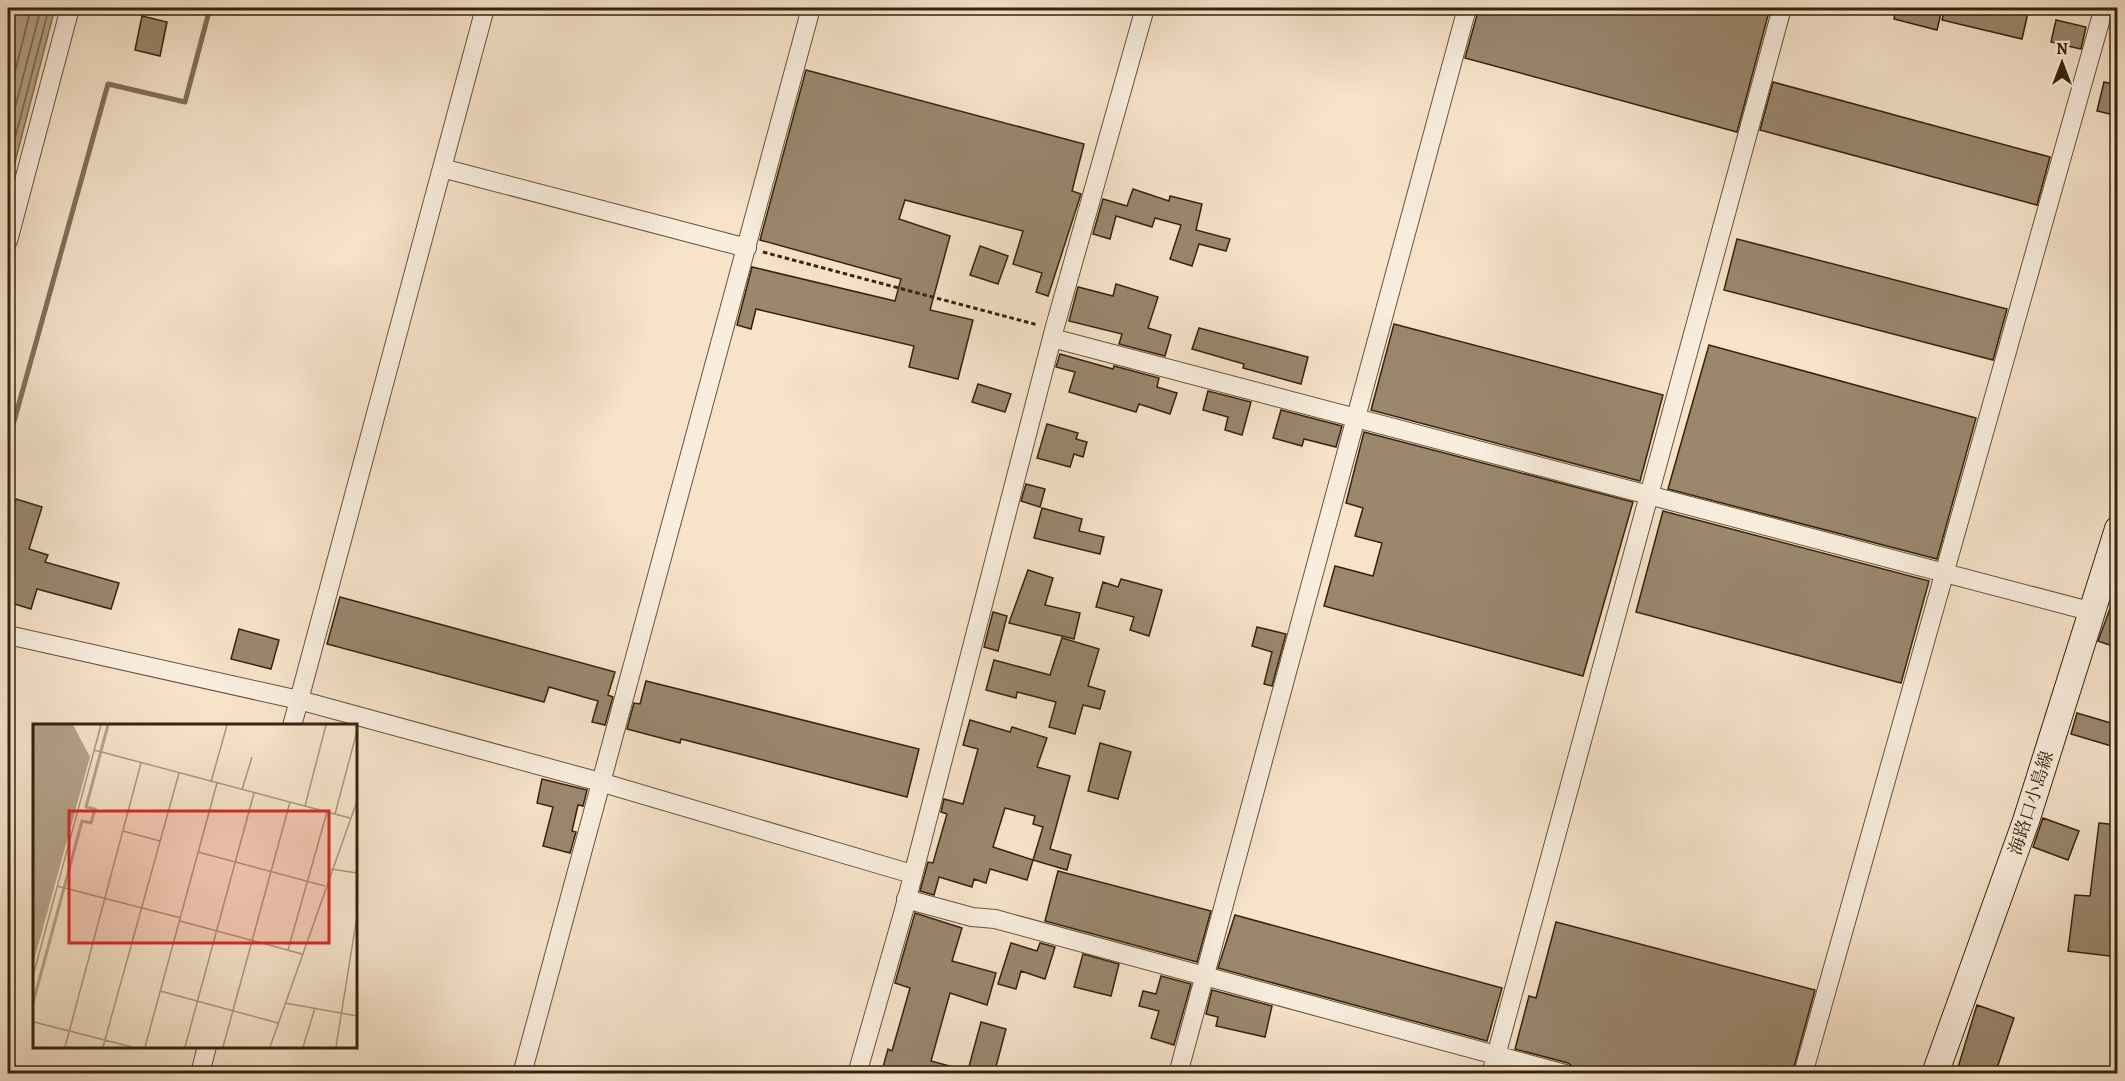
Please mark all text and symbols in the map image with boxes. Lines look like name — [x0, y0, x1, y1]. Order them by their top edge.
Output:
north arrow — [2032, 33, 2092, 93]
text: N — [2056, 38, 2068, 60]
inset map — [33, 724, 357, 1048]
street label: 海路口小島線 — [2003, 748, 2059, 858]

